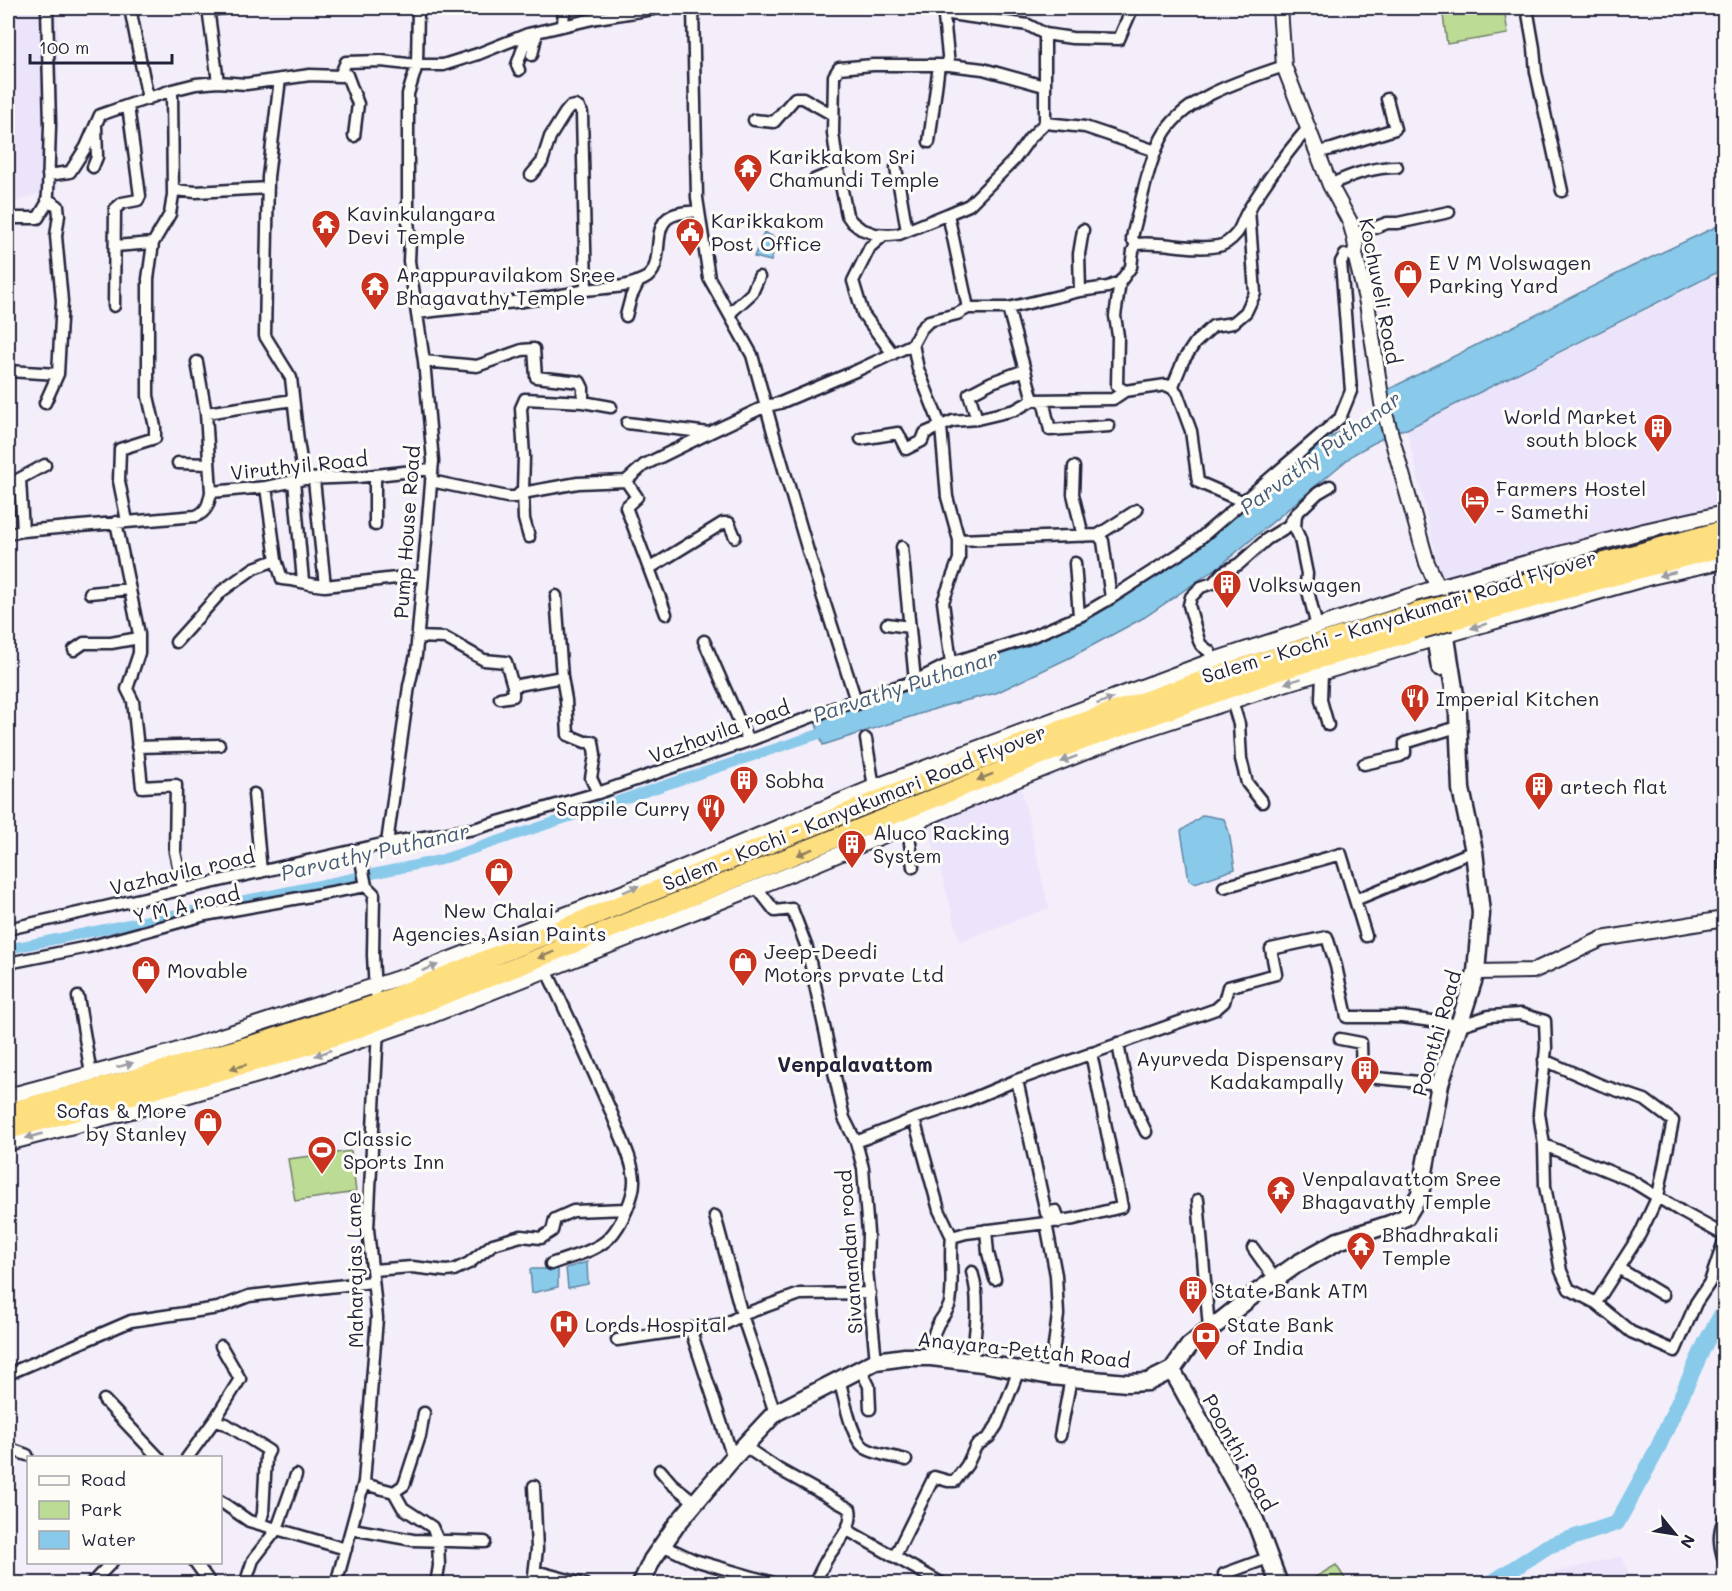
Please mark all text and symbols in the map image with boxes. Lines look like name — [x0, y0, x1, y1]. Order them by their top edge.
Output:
scale bar — [30, 27, 172, 65]
text: 100 m — [39, 35, 89, 59]
place label: Karikkakom Sri Chamundi Temple — [769, 143, 939, 192]
temple icon: Karikkakom Sri Chamundi Temple — [732, 152, 764, 194]
place label: Kavinkulangara Devi Temple — [347, 200, 496, 249]
place label: Karikkakom Post Office — [711, 207, 824, 256]
temple icon: Kavinkulangara Devi Temple — [310, 208, 342, 250]
public building icon: Karikkakom Post Office — [674, 216, 706, 258]
street label: Kochuveli Road — [1354, 216, 1408, 366]
place label: E V M Volswagen Parking Yard — [1429, 249, 1591, 298]
shop icon: E V M Volswagen Parking Yard — [1392, 258, 1424, 300]
place label: Arappuravilakom Sree Bhagavathy Temple — [396, 261, 616, 310]
temple icon: Arappuravilakom Sree Bhagavathy Temple — [359, 270, 391, 312]
water label: Parvathy Puthanar — [1234, 384, 1406, 520]
place label: World Market south block — [1503, 403, 1637, 452]
building icon: World Market south block — [1642, 412, 1674, 454]
street label: Viruthyil Road — [229, 445, 369, 485]
street label: Pump House Road — [387, 445, 425, 619]
place label: Farmers Hostel - Samethi — [1496, 475, 1646, 524]
hotel icon: Farmers Hostel - Samethi — [1459, 484, 1491, 526]
street label: Salem - Kochi - Kanyakumari Road Flyover — [1198, 543, 1600, 689]
building icon: Volkswagen — [1211, 568, 1243, 610]
one-way arrow — [1658, 569, 1677, 579]
place label: Volkswagen — [1248, 571, 1361, 597]
one-way arrow — [1470, 621, 1489, 631]
water label: Parvathy Puthanar — [809, 642, 1001, 728]
one-way arrow — [1284, 677, 1302, 686]
restaurant icon: Imperial Kitchen — [1399, 682, 1431, 724]
place label: Imperial Kitchen — [1436, 685, 1599, 711]
street label: Vazhavila road — [645, 694, 793, 768]
one-way arrow — [1096, 696, 1114, 705]
street label: Salem - Kochi - Kanyakumari Road Flyover — [658, 718, 1050, 896]
one-way arrow — [1059, 754, 1077, 764]
building icon: Sobha — [728, 764, 760, 806]
place label: Sobha — [765, 767, 825, 793]
building icon: artech flat — [1523, 770, 1555, 812]
one-way arrow — [976, 773, 994, 783]
place label: artech flat — [1560, 773, 1667, 799]
restaurant icon: Sappile Curry — [695, 792, 727, 834]
place label: Sappile Curry — [556, 795, 690, 821]
water label: Parvathy Puthanar — [278, 816, 472, 886]
place label: Aluco Racking System — [873, 819, 1009, 868]
building icon: Aluco Racking System — [836, 828, 868, 870]
street label: Vazhavila road — [107, 842, 257, 900]
one-way arrow — [795, 847, 813, 857]
shop icon: New Chalai Agencies,Asian Paints — [483, 856, 515, 898]
street label: Y M A road — [130, 879, 242, 929]
one-way arrow — [622, 884, 640, 894]
place label: New Chalai Agencies,Asian Paints — [392, 897, 606, 946]
place label: Jeep-Deedi Motors prvate Ltd — [764, 938, 944, 987]
shop icon: Jeep-Deedi Motors prvate Ltd — [727, 946, 759, 988]
one-way arrow — [536, 950, 554, 960]
shop icon: Movable — [130, 954, 162, 996]
place label: Movable — [167, 957, 248, 983]
one-way arrow — [421, 962, 439, 972]
street label: Poonthi Road — [1406, 967, 1466, 1099]
place label: Ayurveda Dispensary Kadakampally — [1136, 1045, 1344, 1094]
one-way arrow — [313, 1049, 331, 1059]
district label: Venpalavattom — [777, 1050, 933, 1077]
building icon: Ayurveda Dispensary Kadakampally — [1349, 1054, 1381, 1096]
one-way arrow — [116, 1060, 134, 1069]
one-way arrow — [229, 1063, 247, 1072]
place label: Sofas & More by Stanley — [56, 1097, 187, 1146]
shop icon: Sofas & More by Stanley — [192, 1106, 224, 1148]
place label: Classic Sports Inn — [343, 1125, 444, 1174]
one-way arrow — [25, 1132, 43, 1141]
sports icon: Classic Sports Inn — [306, 1134, 338, 1176]
place label: Venpalavattom Sree Bhagavathy Temple — [1302, 1165, 1502, 1214]
street label: Sivanandan road — [830, 1169, 868, 1335]
temple icon: Venpalavattom Sree Bhagavathy Temple — [1265, 1174, 1297, 1216]
street label: Maharajas Lane — [340, 1192, 368, 1348]
place label: Bhadhrakali Temple — [1382, 1221, 1499, 1270]
temple icon: Bhadhrakali Temple — [1345, 1230, 1377, 1272]
building icon: State Bank ATM — [1177, 1274, 1209, 1316]
place label: State Bank ATM — [1214, 1277, 1368, 1303]
hospital icon: Lords Hospital — [548, 1308, 580, 1350]
place label: Lords Hospital — [585, 1311, 727, 1337]
place label: State Bank of India — [1227, 1311, 1334, 1360]
bank icon: State Bank of India — [1190, 1320, 1222, 1362]
street label: Anayara-Pettah Road — [917, 1325, 1131, 1373]
street label: Poonthi Road — [1197, 1389, 1283, 1515]
legend — [27, 1456, 222, 1564]
text: Road — [81, 1467, 126, 1491]
text: Park — [81, 1497, 122, 1521]
north arrow — [1645, 1504, 1705, 1564]
text: Water — [81, 1527, 136, 1551]
text: N — [1676, 1531, 1701, 1552]

